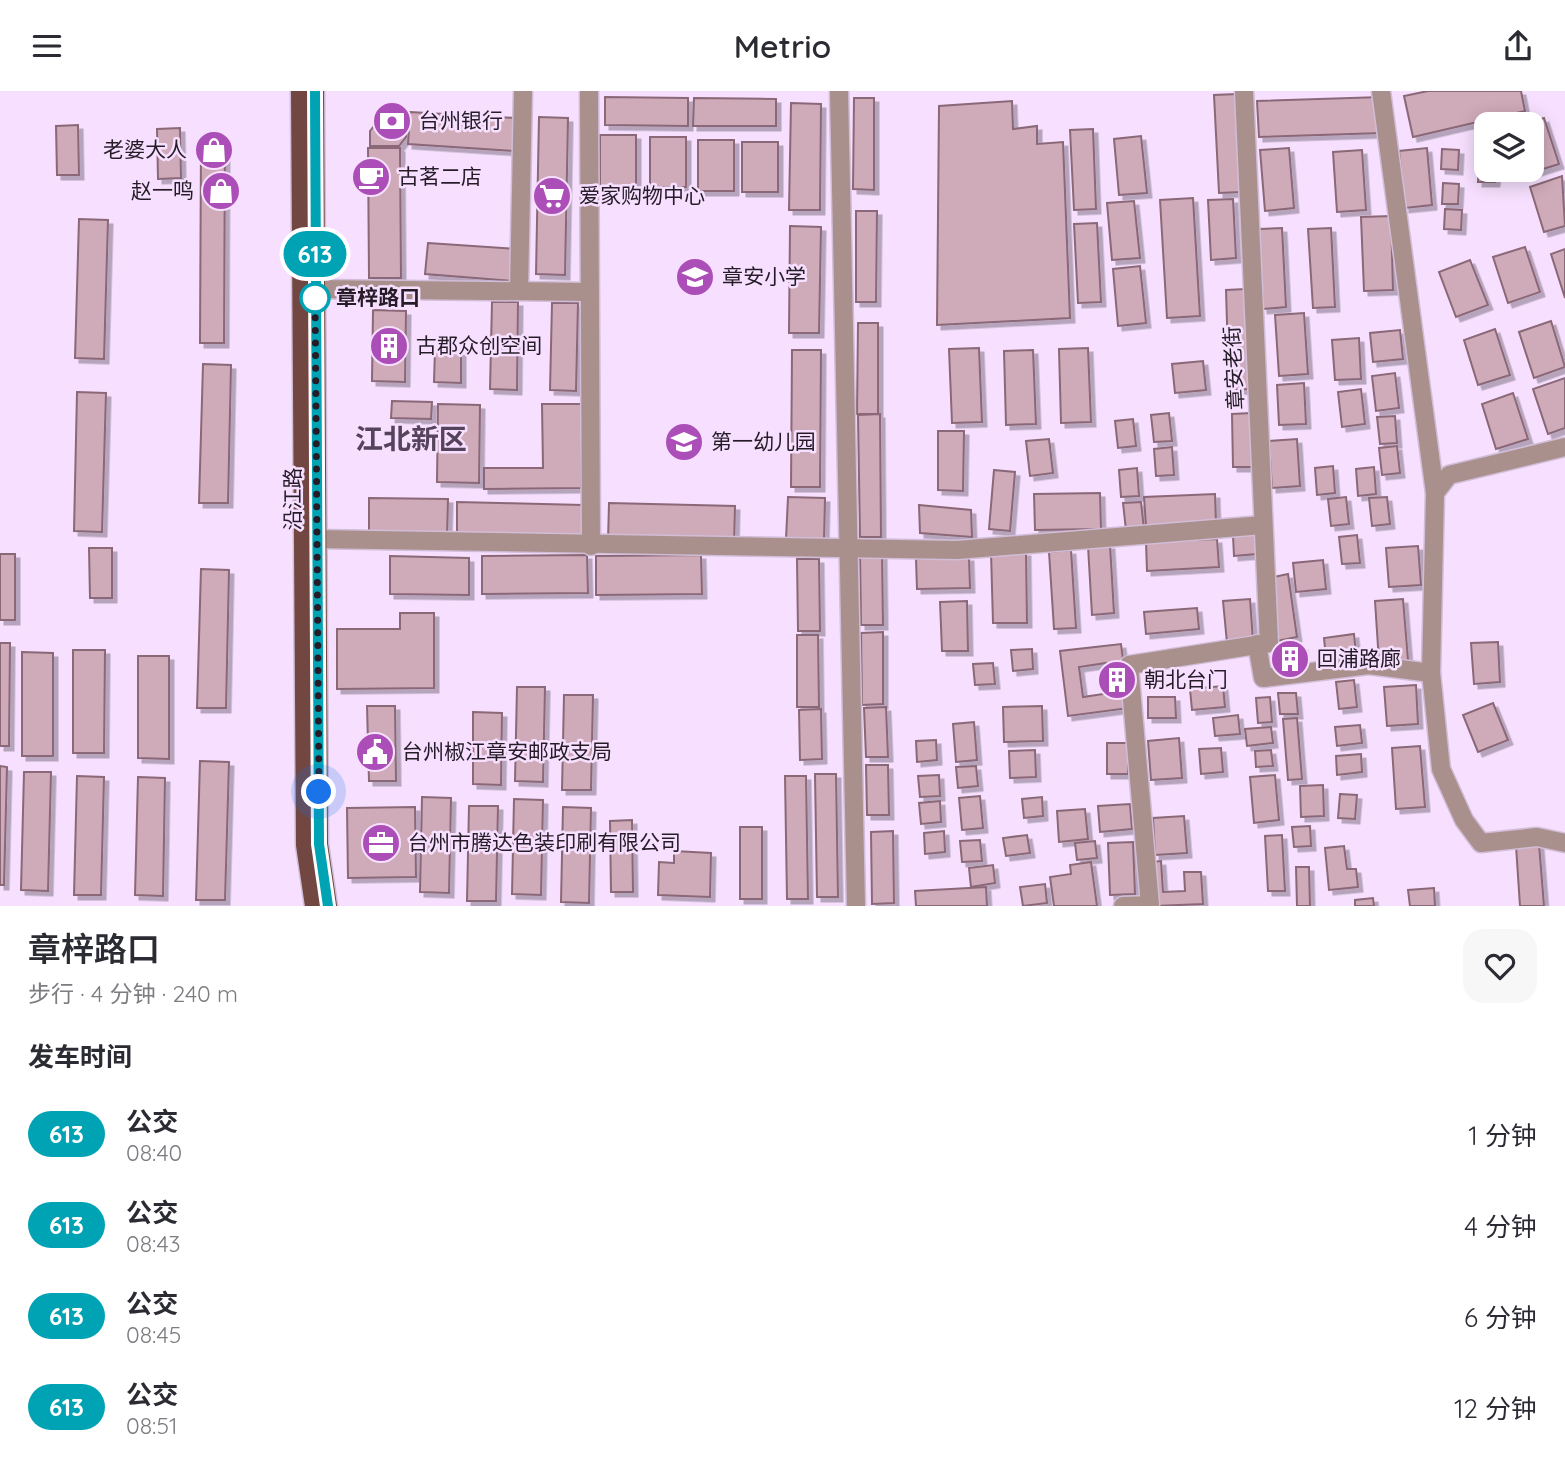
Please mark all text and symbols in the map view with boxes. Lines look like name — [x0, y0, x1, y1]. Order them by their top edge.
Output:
text: Metrio — [734, 26, 831, 66]
icon: menu — [28, 27, 66, 65]
icon: share — [1499, 27, 1537, 65]
bank icon: 台州银行 — [371, 100, 413, 142]
place label: 台州银行 — [419, 107, 503, 133]
map controls — [1474, 112, 1544, 182]
button: layers — [1474, 112, 1544, 182]
shop icon: 老婆大人 — [193, 129, 235, 171]
place label: 老婆大人 — [103, 136, 187, 162]
cafe icon: 古茗二店 — [350, 156, 392, 198]
place label: 古茗二店 — [398, 163, 482, 189]
shop icon: 赵一鸣 — [200, 170, 242, 212]
supermarket icon: 爱家购物中心 — [531, 175, 573, 217]
place label: 赵一鸣 — [131, 177, 194, 203]
place label: 爱家购物中心 — [579, 182, 705, 208]
line badge: 613 — [275, 231, 355, 277]
text: 613 — [297, 239, 333, 269]
school or university icon: 章安小学 — [674, 256, 716, 298]
place label: 章安小学 — [722, 263, 806, 289]
marker: 章梓路口 — [300, 283, 330, 313]
place label: 章梓路口 — [336, 284, 420, 310]
building icon: 古郡众创空间 — [368, 325, 410, 367]
street label: 章安老街 — [1218, 325, 1248, 411]
place label: 古郡众创空间 — [416, 332, 542, 358]
district label: 江北新区 — [355, 421, 467, 456]
school or university icon: 第一幼儿园 — [663, 421, 705, 463]
place label: 第一幼儿园 — [711, 428, 816, 454]
street label: 沿江路 — [279, 468, 305, 531]
building icon: 回浦路廊 — [1269, 638, 1311, 680]
place label: 回浦路廊 — [1317, 645, 1401, 671]
building icon: 朝北台门 — [1096, 659, 1138, 701]
place label: 朝北台门 — [1144, 666, 1228, 692]
public building icon: 台州椒江章安邮政支局 — [354, 731, 396, 773]
place label: 台州椒江章安邮政支局 — [402, 738, 612, 764]
your location — [301, 774, 336, 809]
office icon: 台州市腾达色装印刷有限公司 — [360, 822, 402, 864]
place label: 台州市腾达色装印刷有限公司 — [408, 829, 681, 855]
text: 章梓路口 — [28, 928, 160, 969]
button: heart — [1463, 929, 1537, 1003]
text: 步行 · 4 分钟 · 240 m — [28, 979, 238, 1008]
text: 发车时间 — [28, 1040, 132, 1073]
text: 公交 — [126, 1105, 178, 1138]
text: 613 — [49, 1119, 84, 1149]
text: 1 分钟 — [1468, 1119, 1537, 1152]
text: 08:40 — [126, 1138, 182, 1167]
text: 公交 — [126, 1196, 178, 1229]
text: 613 — [49, 1210, 84, 1240]
text: 4 分钟 — [1464, 1210, 1537, 1243]
text: 08:43 — [126, 1229, 181, 1258]
text: 公交 — [126, 1287, 178, 1320]
text: 613 — [49, 1301, 84, 1331]
text: 6 分钟 — [1464, 1301, 1537, 1334]
text: 08:45 — [126, 1320, 181, 1349]
text: 公交 — [126, 1378, 178, 1411]
text: 613 — [49, 1392, 84, 1422]
text: 12 分钟 — [1454, 1392, 1537, 1425]
text: 08:51 — [126, 1411, 177, 1440]

